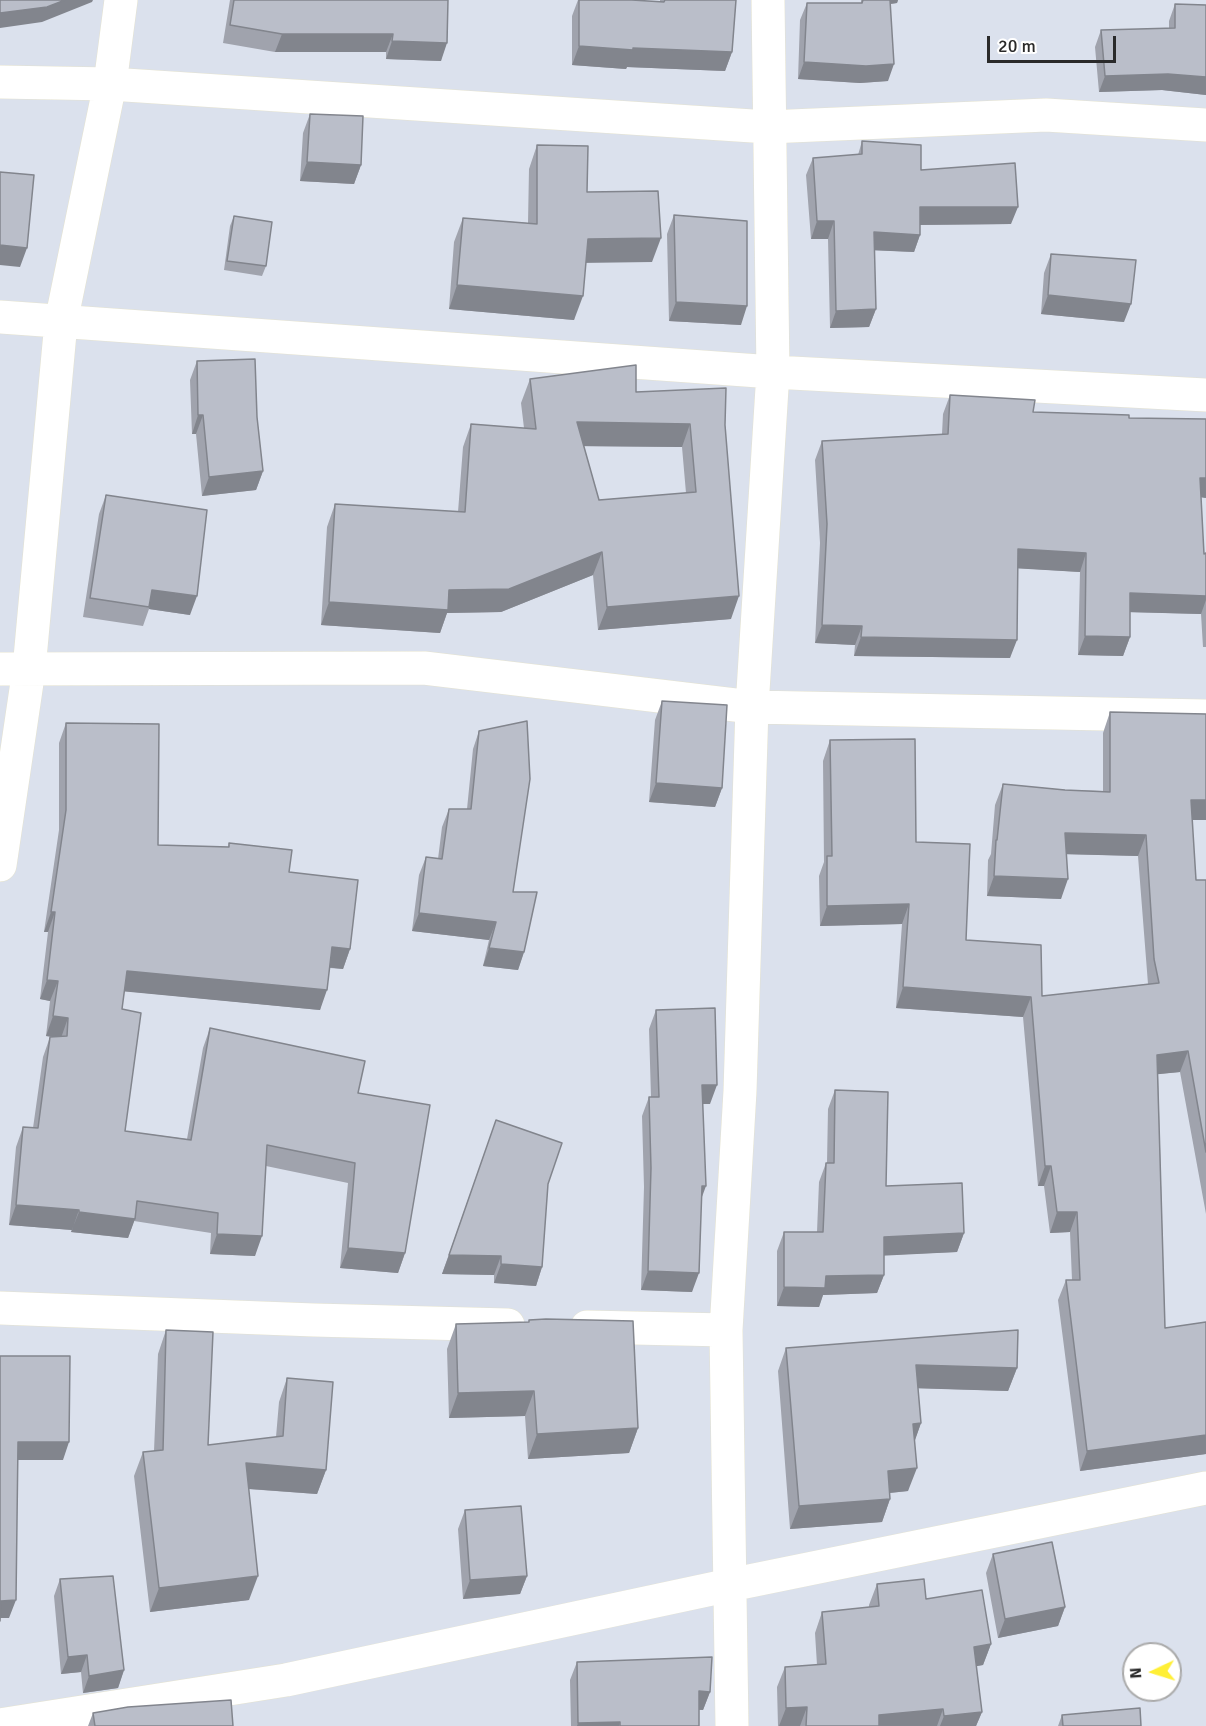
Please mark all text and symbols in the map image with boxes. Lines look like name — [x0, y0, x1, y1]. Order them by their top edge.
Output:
scale bar — [990, 24, 1119, 62]
text: 20 m — [998, 35, 1036, 57]
north arrow — [1122, 1642, 1182, 1702]
text: N — [1126, 1667, 1146, 1679]

